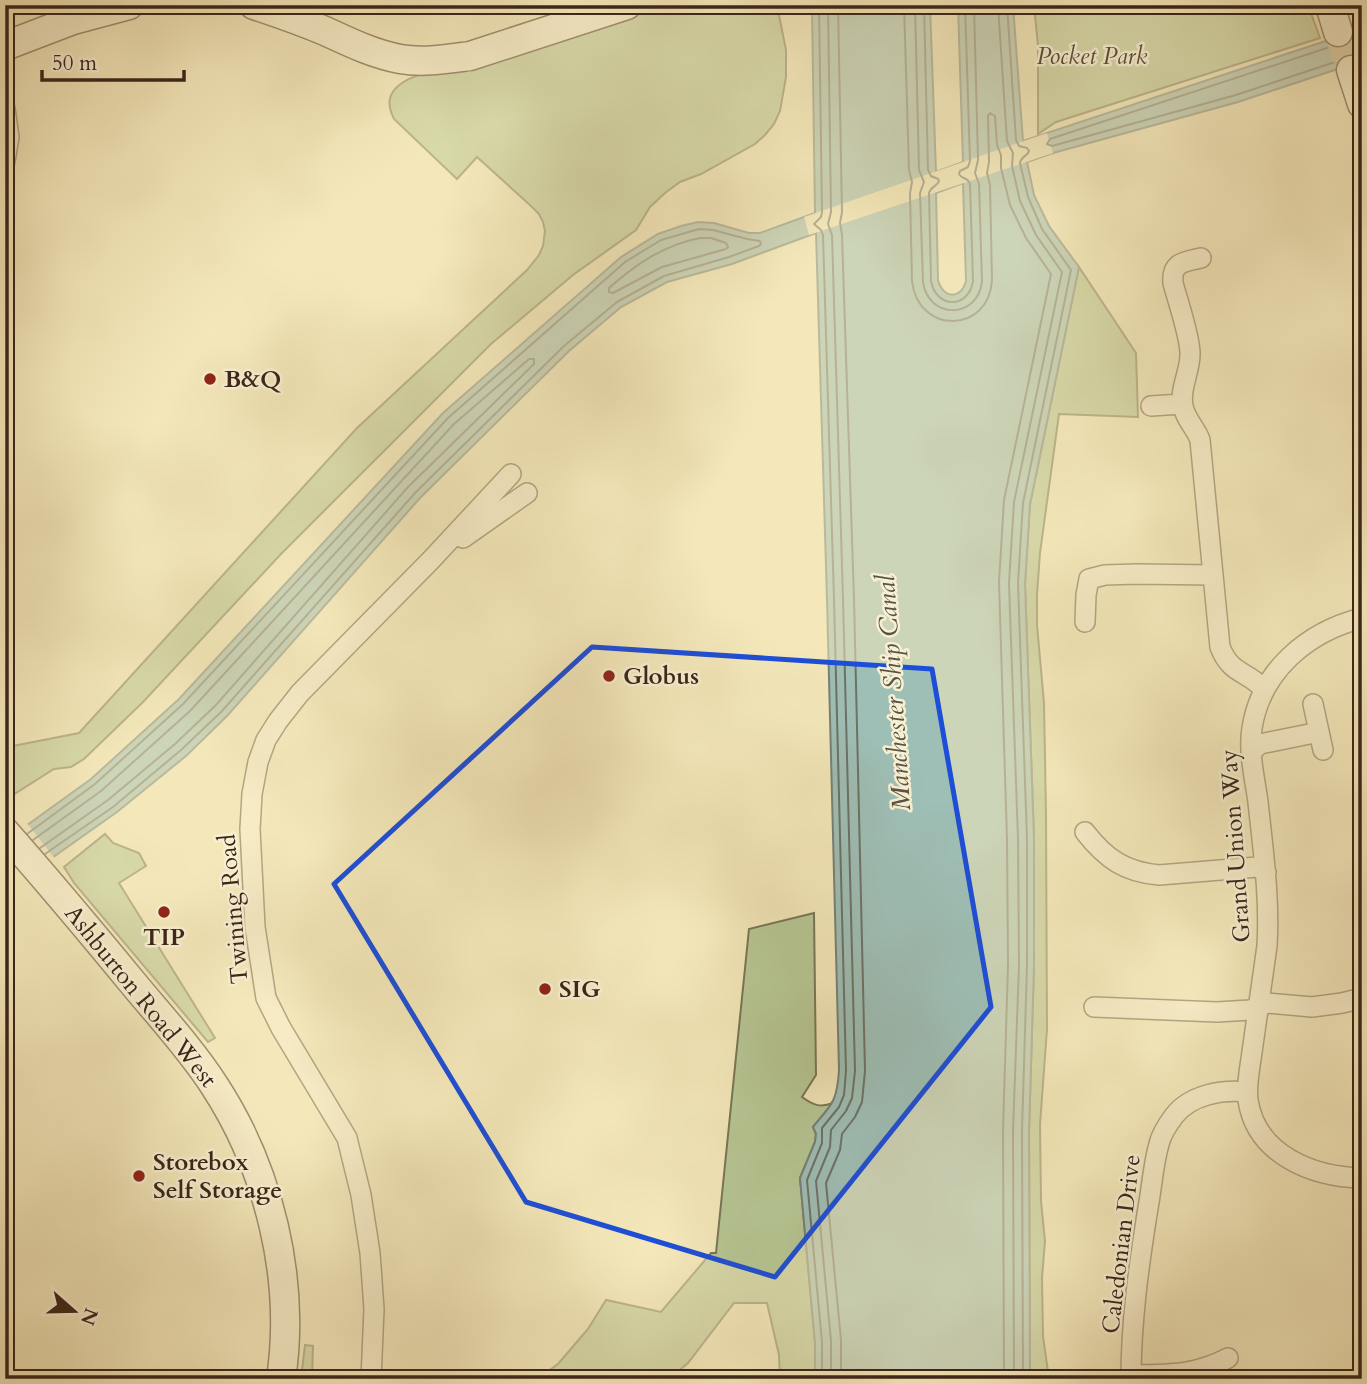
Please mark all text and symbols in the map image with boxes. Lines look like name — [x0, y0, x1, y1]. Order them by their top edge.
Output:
scale bar — [42, 38, 184, 82]
park label: Pocket Park — [1037, 40, 1148, 73]
text: 50 m — [52, 49, 97, 78]
place label: B&Q — [224, 363, 281, 396]
marker: B&Q — [202, 371, 218, 387]
water label: Manchester Ship Canal — [868, 573, 919, 812]
place label: Globus — [623, 660, 699, 693]
marker: Globus — [601, 668, 617, 684]
street label: Grand Union Way — [1212, 748, 1259, 944]
street label: Twining Road — [210, 832, 256, 985]
street label: Ashburton Road West — [57, 898, 225, 1095]
marker: TIP — [156, 904, 172, 920]
place label: TIP — [143, 921, 185, 954]
place label: SIG — [559, 973, 601, 1006]
marker: SIG — [537, 981, 553, 997]
place label: Storebox Self Storage — [153, 1146, 282, 1207]
street label: Caledonian Drive — [1094, 1153, 1149, 1336]
marker: Storebox Self Storage — [131, 1168, 147, 1184]
north arrow — [38, 1276, 108, 1346]
text: N — [74, 1304, 104, 1329]

